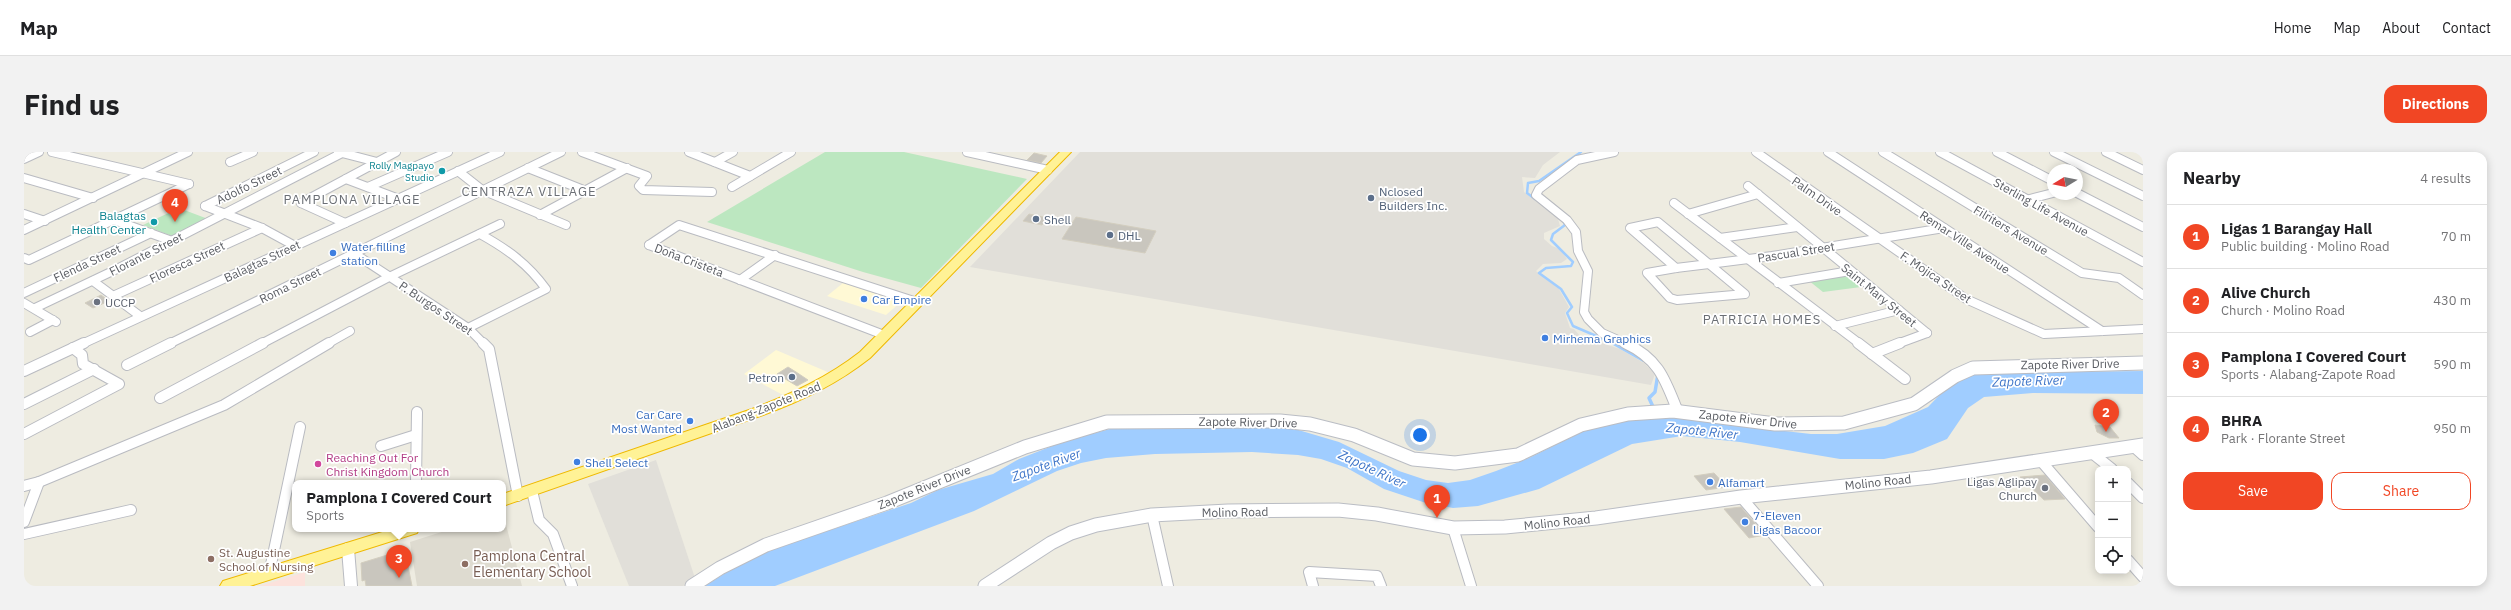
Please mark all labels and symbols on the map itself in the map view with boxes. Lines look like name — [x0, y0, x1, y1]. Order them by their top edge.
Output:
place label: Rolly Magpayo Studio — [369, 159, 434, 184]
street label: Adolfo Street — [214, 163, 284, 207]
north arrow — [2047, 164, 2083, 200]
marker: Rolly Magpayo Studio — [437, 166, 447, 176]
street label: Palm Drive — [1789, 173, 1845, 219]
street label: Sterling Life Avenue — [1991, 175, 2092, 240]
district label: CENTRAZA VILLAGE — [461, 183, 597, 200]
place label: Nclosed Builders Inc. — [1379, 184, 1447, 213]
pin: 4 — [162, 189, 188, 222]
district label: PAMPLONA VILLAGE — [283, 191, 421, 208]
marker: Nclosed Builders Inc. — [1366, 193, 1376, 203]
street label: Filriters Avenue — [1971, 202, 2051, 258]
street label: Remar Ville Avenue — [1917, 207, 2013, 277]
place label: Balagtas Health Center — [71, 208, 147, 237]
place label: Shell — [1044, 212, 1071, 227]
marker: Shell — [1031, 214, 1041, 224]
marker: Balagtas Health Center — [149, 217, 159, 227]
place label: DHL — [1118, 228, 1141, 243]
street label: Florante Street — [107, 229, 185, 279]
marker: DHL — [1105, 230, 1115, 240]
street label: Balagtas Street — [221, 237, 303, 285]
street label: Floresca Street — [147, 238, 227, 286]
place label: Water filling station — [341, 239, 406, 268]
street label: Pascual Street — [1756, 239, 1836, 265]
street label: Doña Cristeta — [652, 240, 726, 280]
street label: Flenda Street — [51, 241, 123, 285]
marker: Water filling station — [328, 248, 338, 258]
street label: F. Mojica Street — [1898, 248, 1974, 306]
street label: Saint Mary Street — [1838, 260, 1920, 330]
street label: Roma Street — [257, 264, 323, 306]
street label: P. Burgos Street — [396, 278, 476, 338]
place label: Car Empire — [872, 292, 932, 307]
marker: Car Empire — [859, 294, 869, 304]
place label: UCCP — [105, 295, 135, 310]
marker: UCCP — [92, 297, 102, 307]
district label: PATRICIA HOMES — [1703, 311, 1821, 328]
place label: Mirhema Graphics — [1553, 331, 1651, 346]
marker: Mirhema Graphics — [1540, 333, 1550, 343]
street label: Zapote River Drive — [2020, 356, 2120, 372]
place label: Petron — [748, 370, 784, 385]
water label: Zapote River — [1991, 371, 2066, 391]
marker: Petron — [787, 372, 797, 382]
street label: Alabang-Zapote Road — [709, 378, 823, 436]
pin: 2 — [2093, 399, 2119, 432]
place label: Car Care Most Wanted — [611, 407, 682, 436]
street label: Zapote River Drive — [1698, 407, 1798, 431]
street label: Zapote River Drive — [1198, 414, 1298, 430]
marker: Car Care Most Wanted — [685, 416, 695, 426]
water label: Zapote River — [1665, 419, 1739, 443]
your location — [1410, 425, 1430, 445]
water label: Zapote River — [1008, 444, 1084, 486]
water label: Zapote River — [1335, 446, 1409, 492]
place label: Reaching Out For Christ Kingdom Church — [326, 450, 449, 479]
place label: Shell Select — [585, 455, 648, 470]
marker: Shell Select — [572, 457, 582, 467]
marker: Reaching Out For Christ Kingdom Church — [313, 459, 323, 469]
street label: Zapote River Drive — [875, 461, 973, 512]
street label: Molino Road — [1844, 471, 1912, 493]
place label: Ligas Aglipay Church — [1967, 474, 2037, 503]
place label: Alfamart — [1718, 475, 1765, 490]
marker: Alfamart — [1705, 477, 1715, 487]
marker: Ligas Aglipay Church — [2040, 483, 2050, 493]
pin: 1 — [1424, 485, 1450, 518]
street label: Molino Road — [1202, 504, 1268, 520]
place label: 7-Eleven Ligas Bacoor — [1753, 508, 1822, 537]
street label: Molino Road — [1523, 511, 1591, 533]
marker: 7-Eleven Ligas Bacoor — [1740, 517, 1750, 527]
place label: St. Augustine School of Nursing — [219, 545, 314, 574]
pin: 3 — [386, 545, 412, 578]
place label: Pamplona Central Elementary School — [473, 547, 591, 581]
marker: St. Augustine School of Nursing — [206, 554, 216, 564]
marker: Pamplona Central Elementary School — [460, 559, 470, 569]

